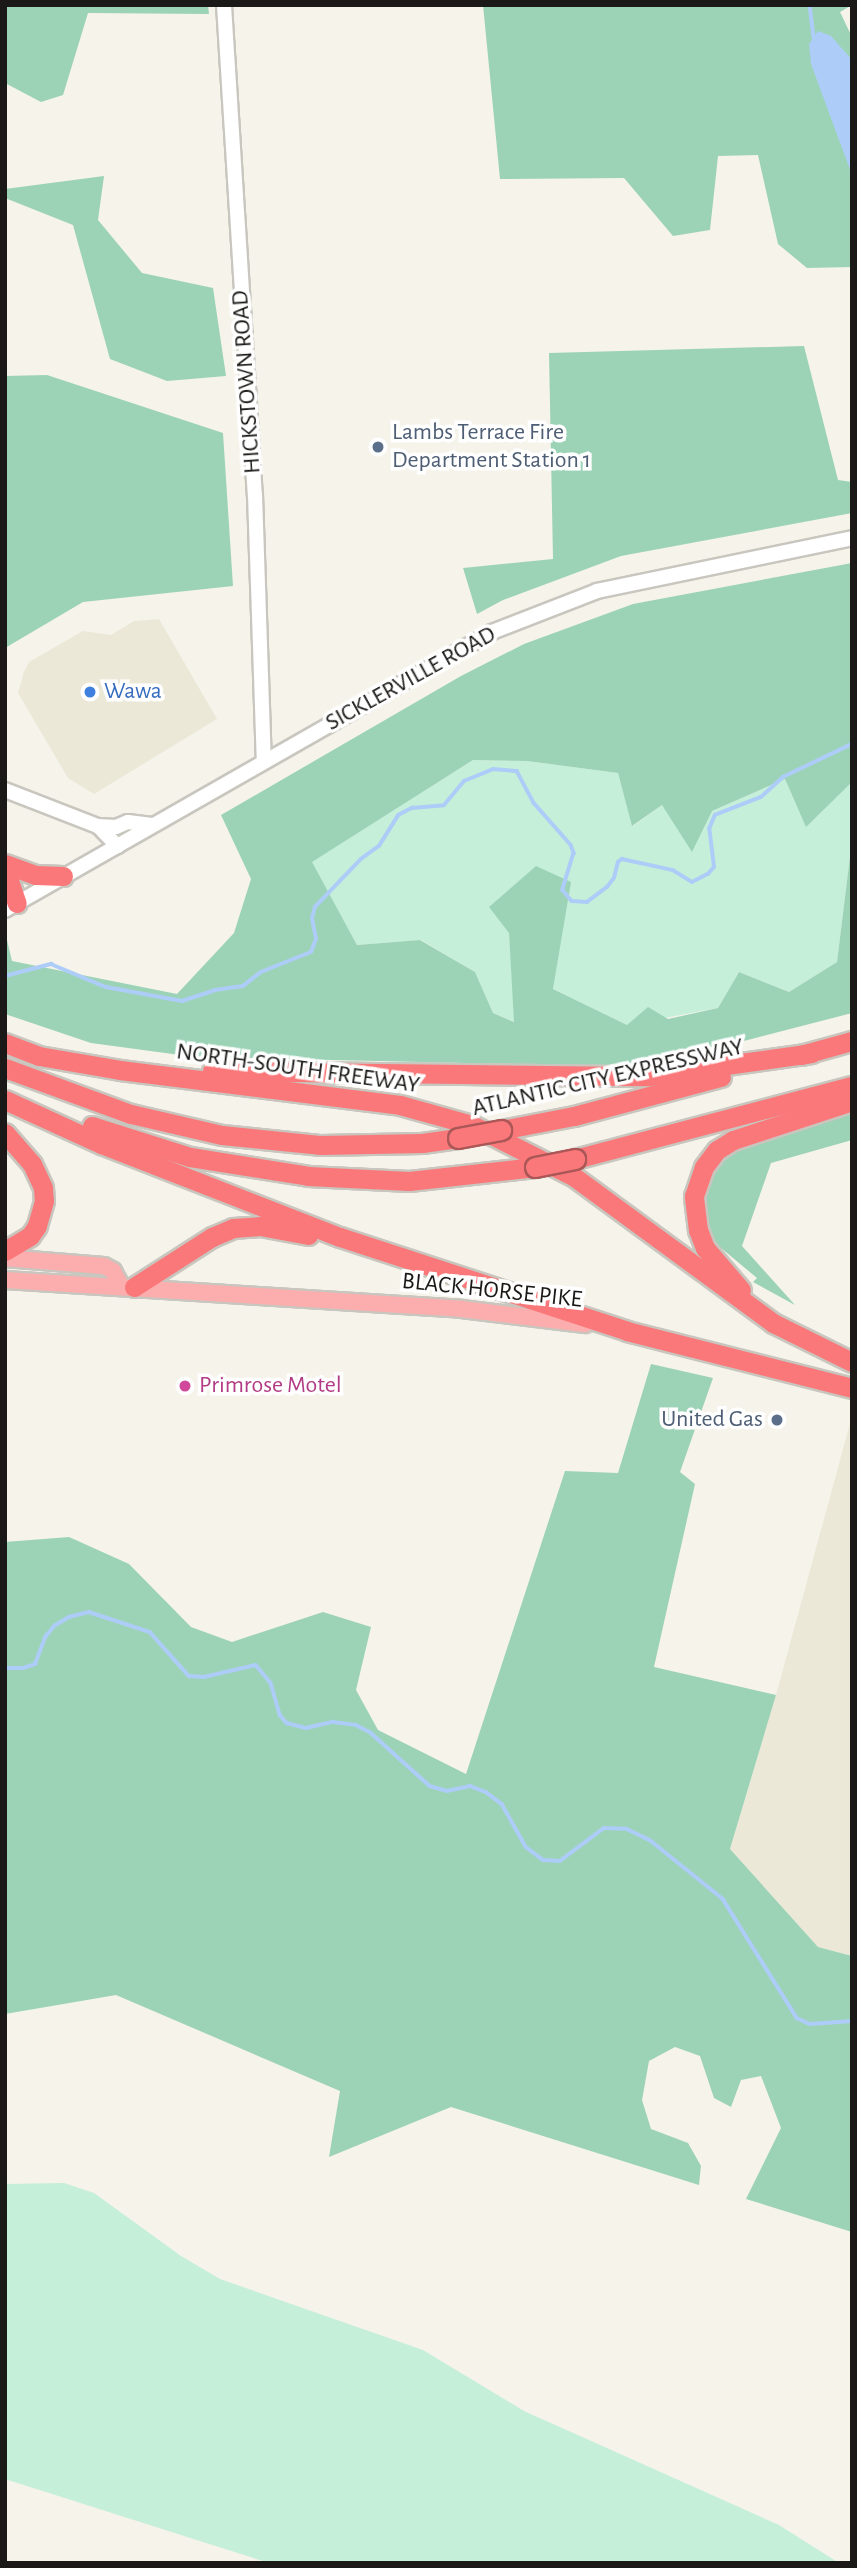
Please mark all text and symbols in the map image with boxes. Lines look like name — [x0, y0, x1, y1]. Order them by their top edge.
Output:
street label: HICKSTOWN ROAD — [226, 289, 268, 475]
place label: Lambs Terrace Fire Department Station 1 — [392, 419, 591, 475]
marker: Lambs Terrace Fire Department Station 1 — [370, 439, 386, 455]
street label: SICKLERVILLE ROAD — [321, 620, 501, 738]
place label: Wawa — [104, 678, 162, 706]
marker: Wawa — [82, 684, 98, 700]
street label: ATLANTIC CITY EXPRESSWAY — [470, 1033, 746, 1123]
street label: NORTH-SOUTH FREEWAY — [175, 1038, 421, 1100]
street label: BLACK HORSE PIKE — [400, 1267, 584, 1315]
place label: Primrose Motel — [199, 1372, 342, 1400]
marker: Primrose Motel — [177, 1378, 193, 1394]
place label: United Gas — [661, 1406, 763, 1434]
marker: United Gas — [769, 1412, 785, 1428]

